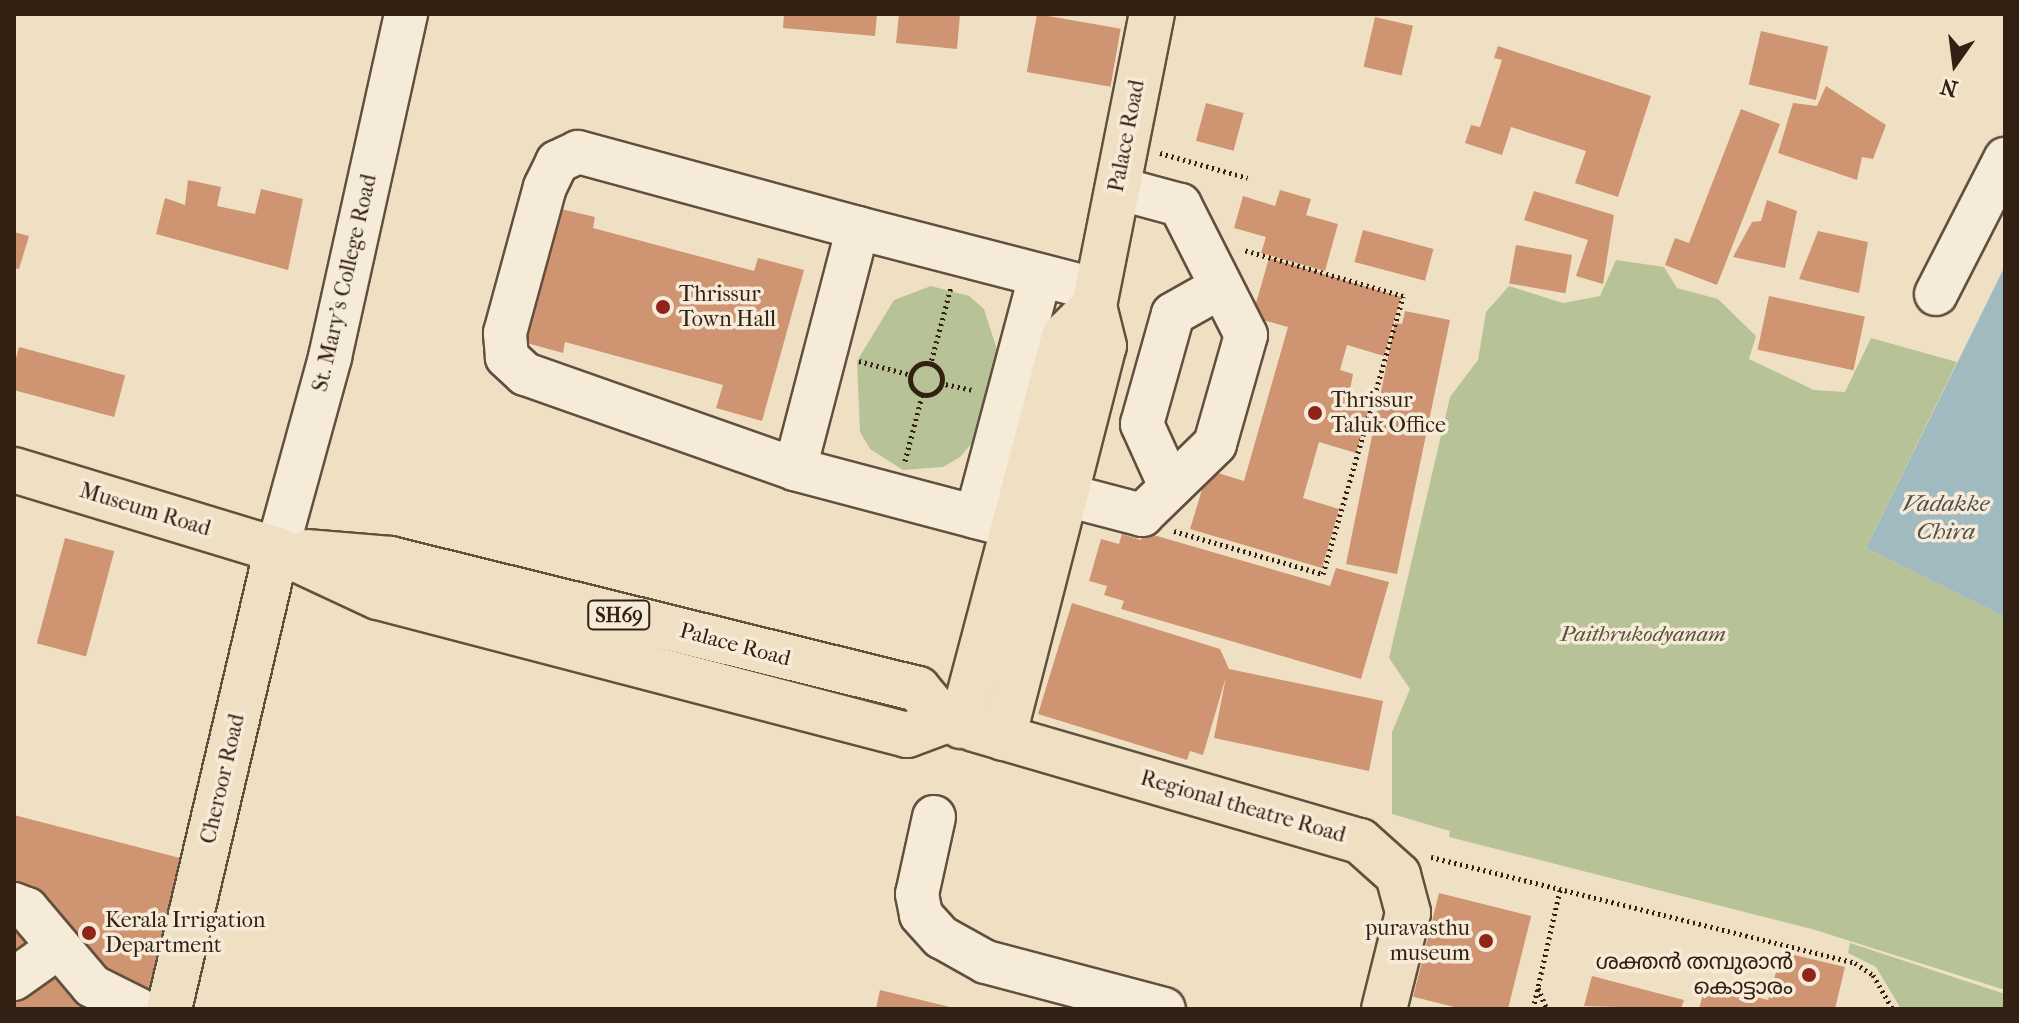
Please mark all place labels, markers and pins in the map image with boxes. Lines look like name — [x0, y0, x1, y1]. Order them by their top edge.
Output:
place label: Thrissur Town Hall — [679, 281, 776, 332]
marker: Thrissur Town Hall — [654, 298, 672, 316]
place label: Thrissur Taluk Office — [1331, 387, 1446, 438]
marker: Thrissur Taluk Office — [1306, 404, 1324, 422]
place label: Kerala Irrigation Department — [105, 907, 266, 958]
place label: puravasthu museum — [1365, 915, 1470, 966]
marker: Kerala Irrigation Department — [80, 924, 98, 942]
marker: puravasthu museum — [1477, 932, 1495, 950]
place label: ശക്തൻ തമ്പുരാൻ കൊട്ടാരം — [1596, 949, 1793, 1000]
marker: ശക്തൻ തമ്പുരാൻ കൊട്ടാരം — [1800, 966, 1818, 984]

